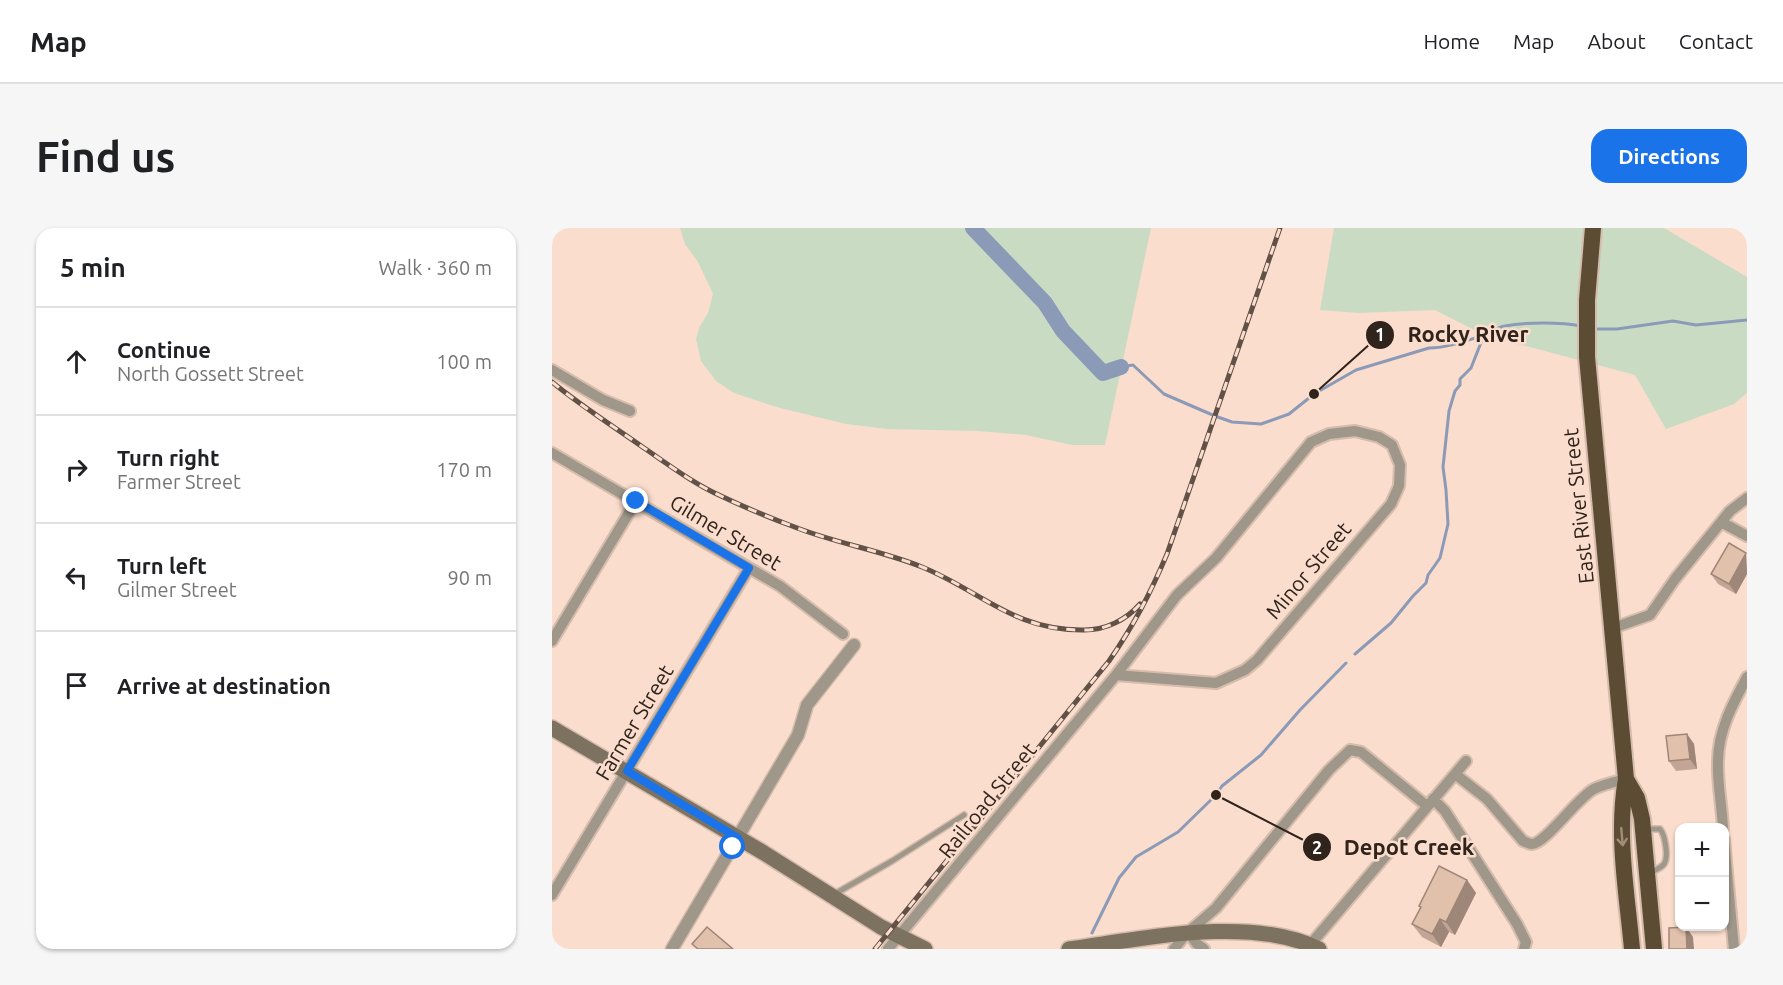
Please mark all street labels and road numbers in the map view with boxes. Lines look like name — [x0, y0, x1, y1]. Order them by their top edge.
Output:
street label: East River Street — [1558, 427, 1598, 585]
street label: Gilmer Street — [666, 489, 786, 575]
street label: Minor Street — [1261, 517, 1355, 623]
street label: Farmer Street — [590, 660, 678, 784]
street label: Railroad Street — [933, 738, 1041, 862]

